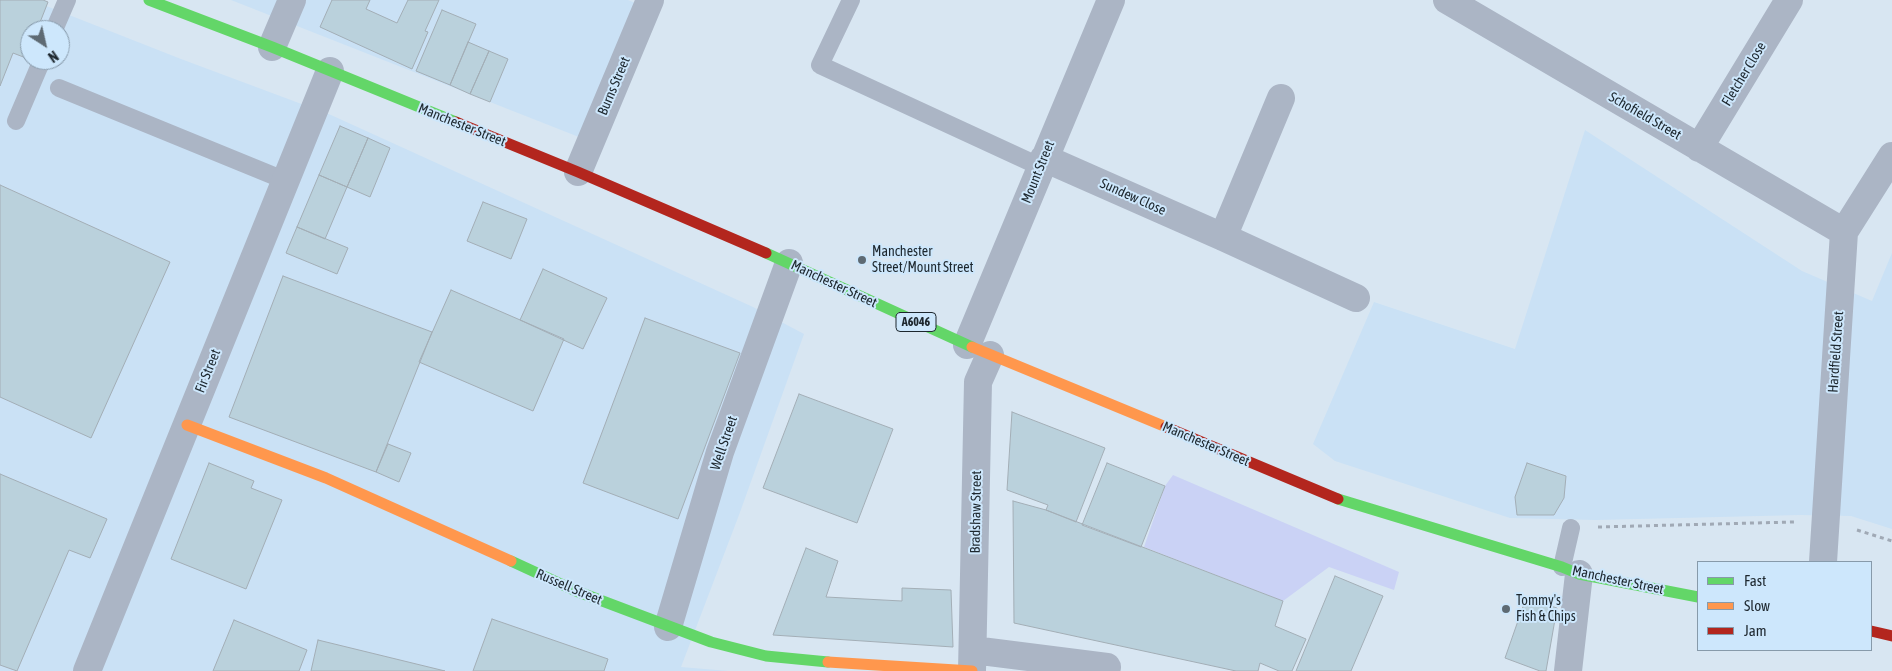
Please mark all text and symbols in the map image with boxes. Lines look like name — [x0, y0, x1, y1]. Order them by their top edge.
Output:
north arrow — [20, 20, 70, 70]
street label: Fletcher Close — [1718, 39, 1770, 109]
text: N — [45, 48, 61, 65]
street label: Burns Street — [594, 54, 634, 118]
street label: Schofield Street — [1606, 89, 1684, 143]
street label: Manchester Street — [416, 100, 508, 150]
street label: Mount Street — [1018, 138, 1058, 206]
street label: Sundew Close — [1097, 175, 1169, 219]
place label: Manchester Street/Mount Street — [872, 244, 974, 276]
marker: Manchester Street/Mount Street — [856, 254, 868, 266]
street label: Manchester Street — [788, 257, 880, 311]
street label: Hardfield Street — [1825, 311, 1847, 393]
road number: A6046 — [896, 313, 936, 332]
street label: Fir Street — [192, 347, 224, 395]
street label: Well Street — [707, 414, 741, 472]
street label: Manchester Street — [1160, 418, 1252, 470]
street label: Bradshaw Street — [967, 470, 985, 554]
legend — [1697, 561, 1872, 651]
street label: Manchester Street — [1571, 562, 1665, 598]
street label: Russell Street — [533, 566, 605, 608]
text: Fast — [1744, 572, 1766, 589]
place label: Tommy's Fish & Chips — [1516, 593, 1576, 626]
text: Slow — [1744, 597, 1770, 614]
marker: Tommy's Fish & Chips — [1500, 603, 1512, 615]
text: Jam — [1744, 622, 1767, 639]

